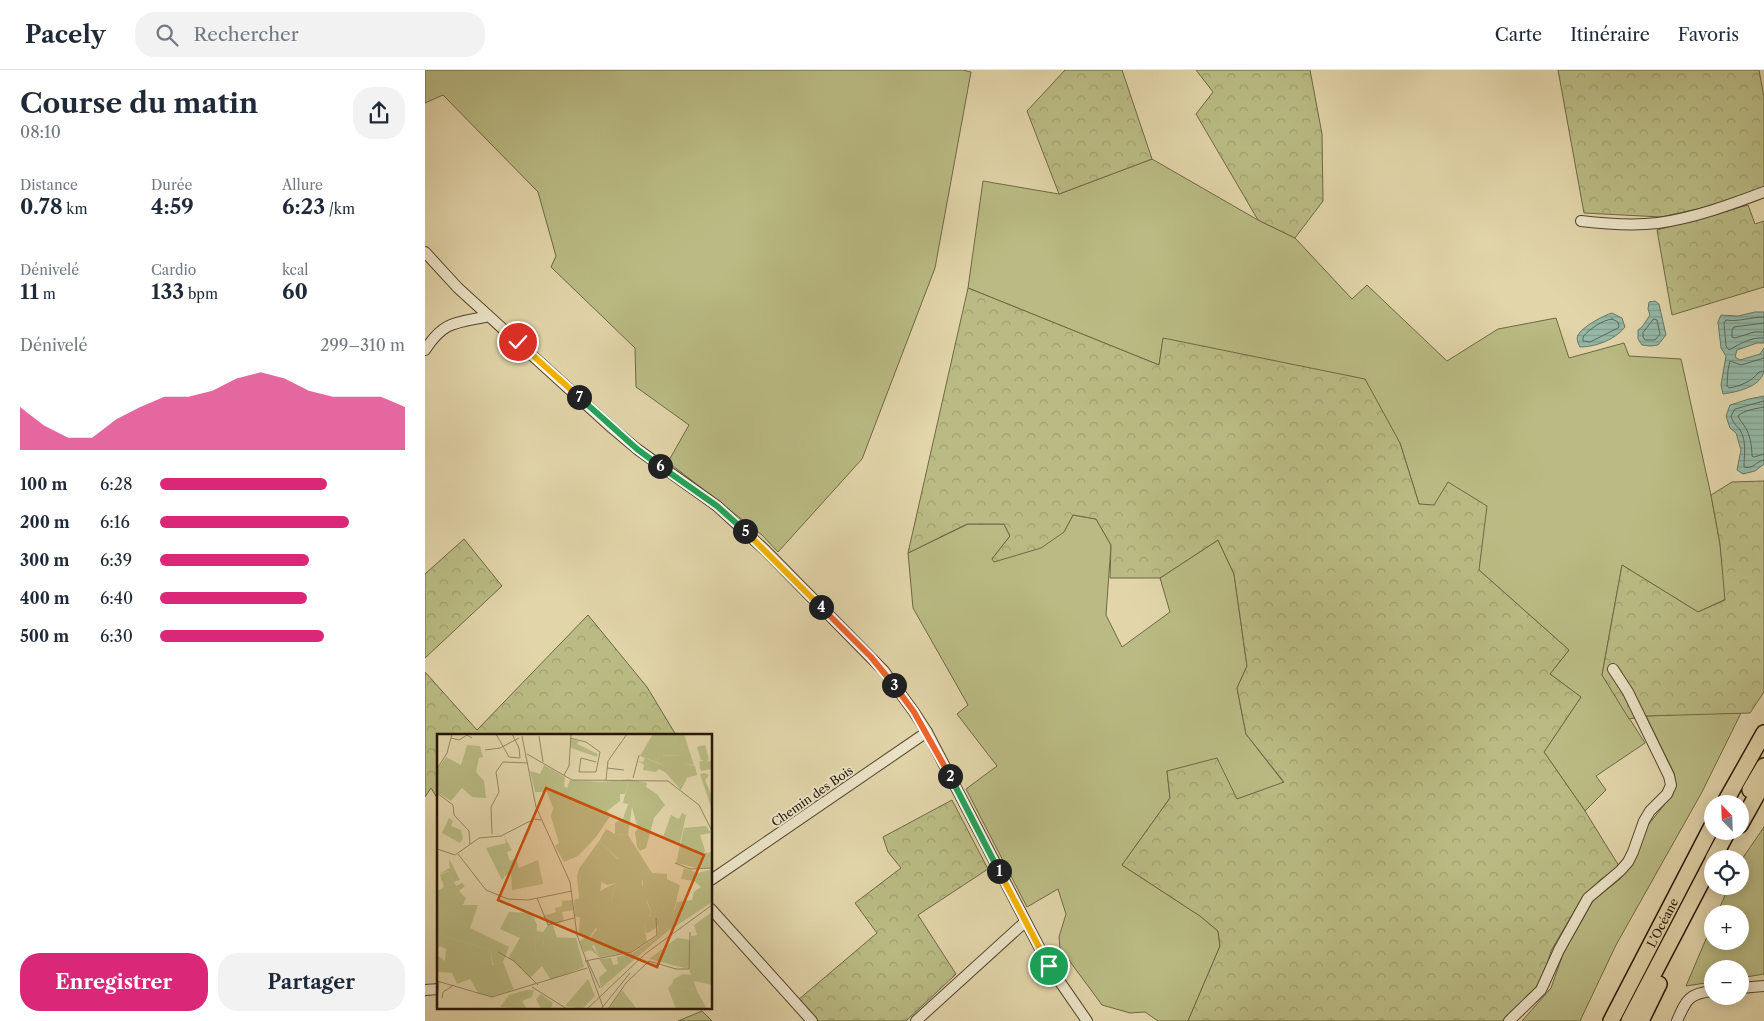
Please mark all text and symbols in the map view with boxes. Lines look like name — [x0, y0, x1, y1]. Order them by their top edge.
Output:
search box — [135, 12, 485, 57]
text: Pacely — [25, 20, 105, 49]
icon: search — [153, 21, 181, 49]
text: Rechercher — [193, 23, 299, 46]
text: Carte — [1495, 24, 1542, 46]
text: Itinéraire — [1570, 24, 1650, 46]
text: Favoris — [1678, 24, 1739, 46]
text: Course du matin — [20, 86, 258, 120]
button: share — [353, 87, 405, 139]
text: 08:10 — [20, 122, 61, 142]
text: Distance — [20, 176, 78, 194]
text: Durée — [151, 176, 192, 194]
text: Allure — [282, 176, 323, 194]
text: 0.78 — [20, 194, 63, 219]
text: 4:59 — [151, 194, 194, 219]
text: 6:23 — [282, 194, 325, 219]
text: km — [63, 200, 87, 218]
text: /km — [325, 200, 355, 218]
text: Dénivelé — [20, 261, 79, 279]
text: Cardio — [151, 261, 196, 279]
text: kcal — [282, 261, 308, 279]
text: 11 — [20, 279, 39, 304]
text: 133 — [151, 279, 184, 304]
text: 60 — [282, 279, 308, 304]
text: m — [39, 285, 56, 303]
text: bpm — [184, 285, 218, 303]
pin — [497, 321, 539, 363]
icon: check — [504, 328, 532, 356]
text: Dénivelé — [20, 335, 88, 355]
text: 299–310 m — [320, 335, 405, 355]
pin: 7 — [567, 384, 591, 410]
text: 7 — [576, 388, 583, 406]
pin: 6 — [647, 454, 673, 478]
text: 6 — [656, 457, 665, 475]
text: 100 m — [20, 474, 67, 494]
text: 6:28 — [100, 474, 133, 494]
text: 200 m — [20, 512, 70, 532]
text: 6:16 — [100, 512, 130, 532]
pin: 5 — [733, 518, 757, 544]
text: 5 — [742, 522, 749, 540]
text: 300 m — [20, 550, 69, 570]
text: 6:39 — [100, 550, 132, 570]
text: 400 m — [20, 588, 70, 608]
text: 6:40 — [100, 588, 133, 608]
pin: 4 — [809, 594, 833, 620]
text: 4 — [817, 598, 826, 616]
text: 500 m — [20, 626, 69, 646]
text: 6:30 — [100, 626, 133, 646]
pin: 3 — [881, 672, 907, 698]
text: 3 — [891, 676, 898, 694]
inset map — [437, 734, 713, 1008]
street label: Chemin des Bois — [768, 762, 856, 830]
pin: 2 — [937, 764, 963, 788]
text: 2 — [946, 767, 955, 785]
north arrow — [1704, 795, 1749, 840]
map controls — [1704, 795, 1749, 1005]
button: locate — [1704, 850, 1749, 895]
pin: 1 — [987, 858, 1011, 884]
text: 1 — [996, 862, 1003, 880]
street label: L’Océane — [1643, 895, 1681, 950]
button: + — [1704, 905, 1749, 950]
pin — [1028, 945, 1070, 987]
icon: arrive — [1035, 952, 1063, 980]
button: Enregistrer — [20, 953, 208, 1011]
button: Partager — [218, 953, 405, 1011]
button: − — [1704, 960, 1749, 1005]

